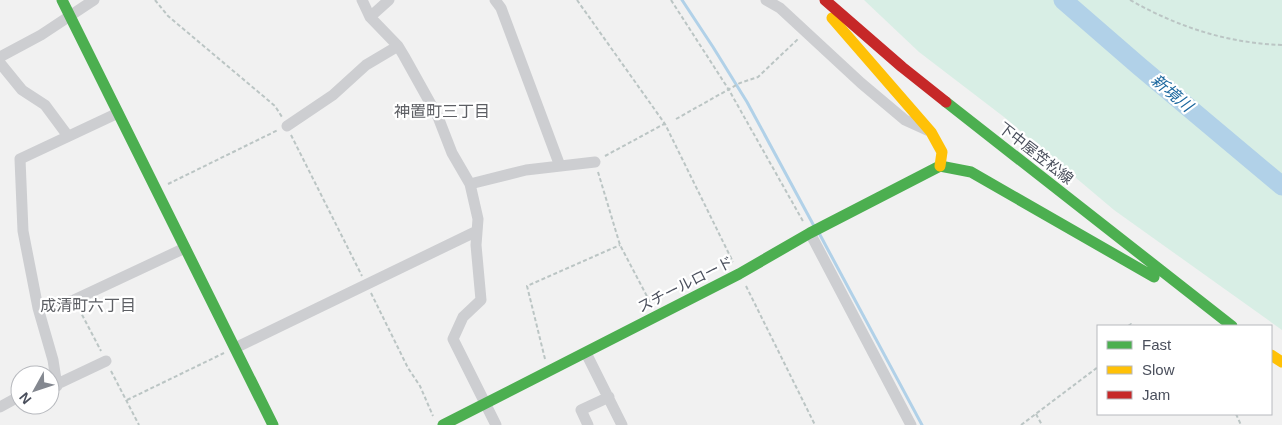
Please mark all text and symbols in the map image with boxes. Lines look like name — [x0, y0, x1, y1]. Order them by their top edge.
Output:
water label: 新境川 — [1148, 71, 1197, 116]
district label: 神置町三丁目 — [394, 103, 490, 120]
street label: 下中屋笠松線 — [995, 119, 1077, 187]
street label: スチールロード — [634, 253, 736, 315]
district label: 成清町六丁目 — [40, 297, 136, 314]
legend — [1097, 325, 1272, 415]
text: Fast — [1142, 336, 1172, 353]
text: Slow — [1142, 361, 1175, 378]
north arrow — [10, 365, 60, 415]
text: Jam — [1142, 386, 1170, 403]
text: N — [16, 389, 34, 407]

